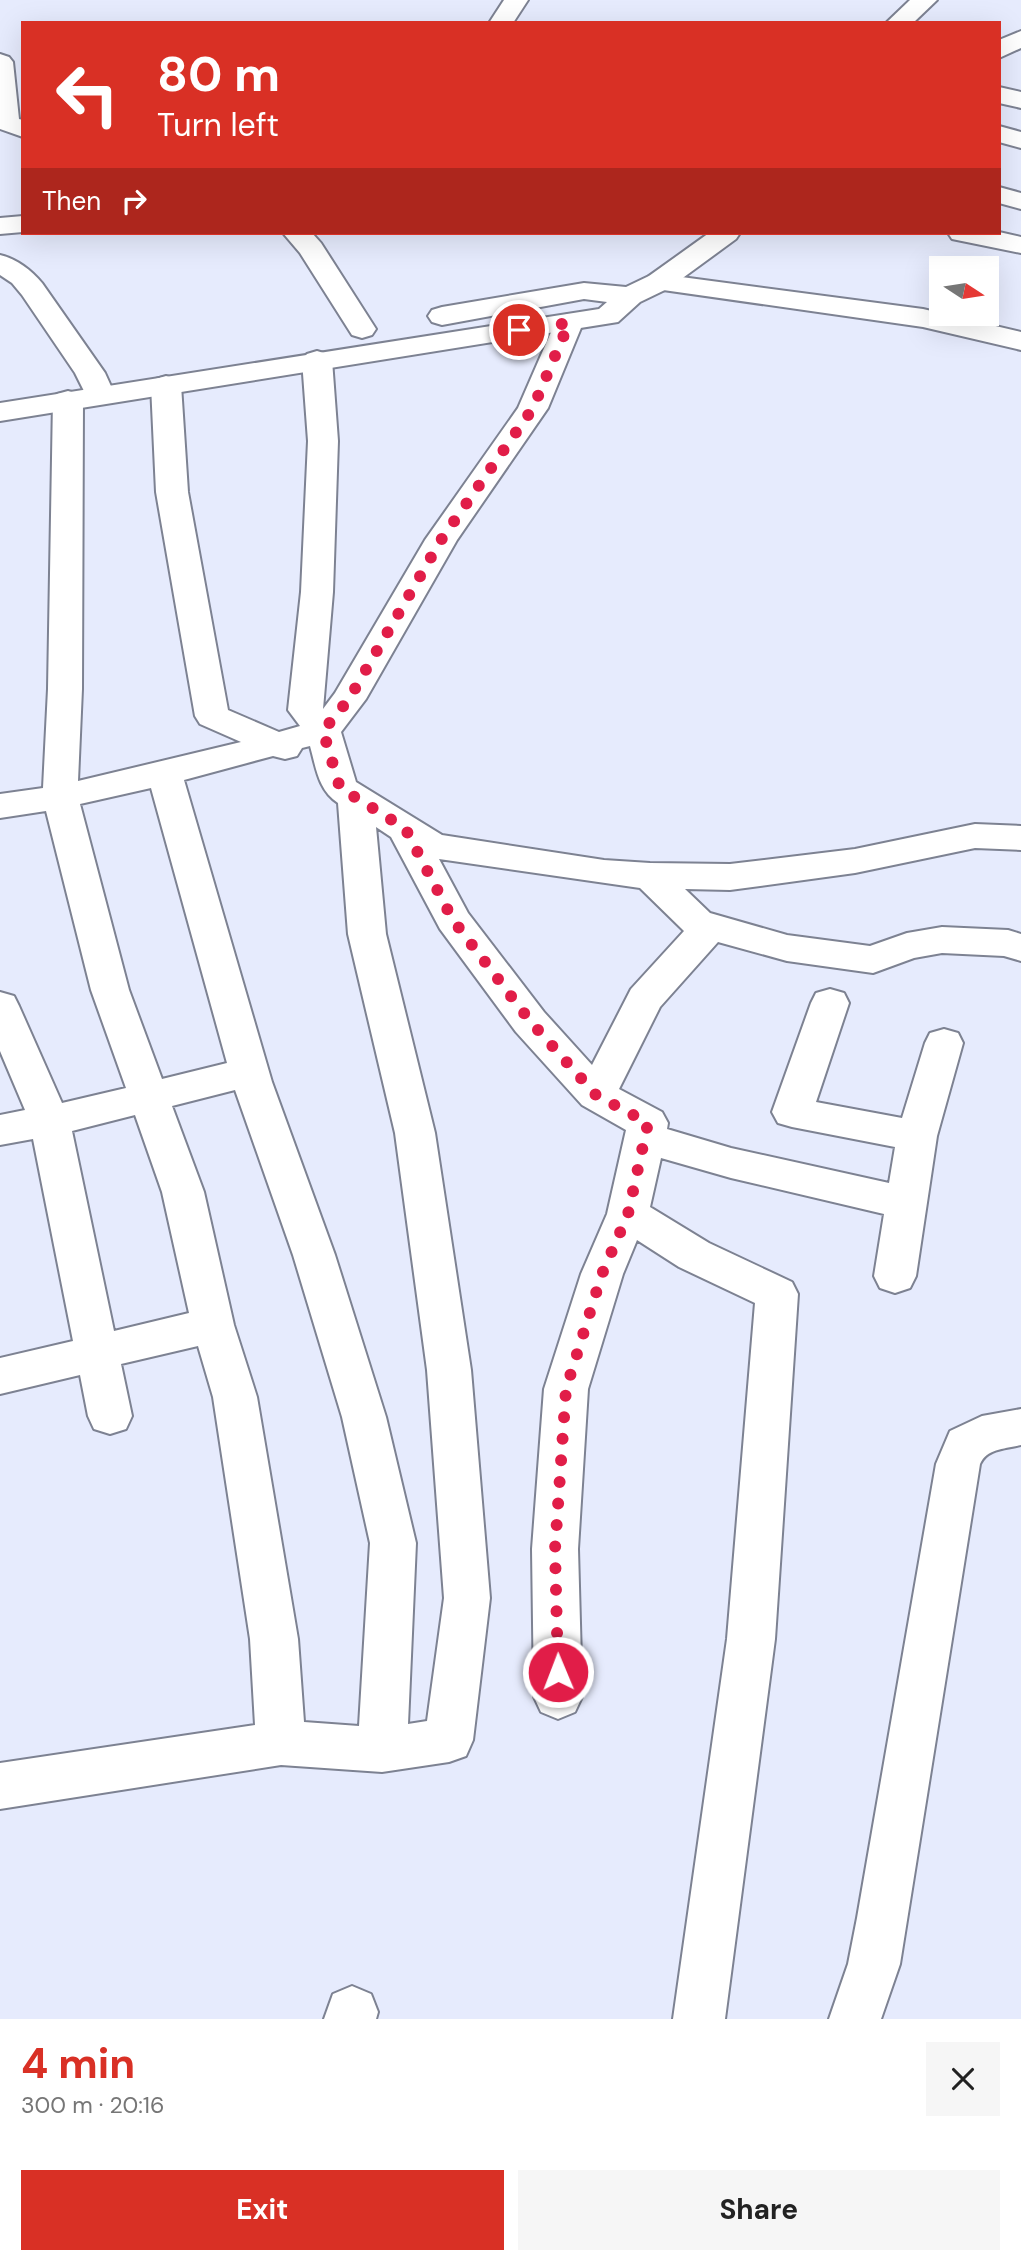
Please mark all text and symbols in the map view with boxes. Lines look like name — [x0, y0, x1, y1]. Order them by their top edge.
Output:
text: 80 m — [157, 42, 280, 106]
icon: left — [42, 49, 133, 140]
text: Turn left — [157, 104, 279, 146]
icon: right — [115, 182, 153, 220]
text: Then — [42, 184, 101, 218]
north arrow — [929, 256, 999, 326]
map controls — [929, 256, 999, 326]
pin — [489, 300, 549, 360]
icon: arrive — [500, 311, 538, 349]
position arrow — [521, 1635, 595, 1709]
text: 4 min — [21, 2036, 135, 2091]
button: close — [926, 2042, 1000, 2116]
text: 300 m · 20:16 — [21, 2090, 164, 2120]
button: Exit — [21, 2170, 504, 2250]
button: Share — [518, 2170, 1000, 2250]

